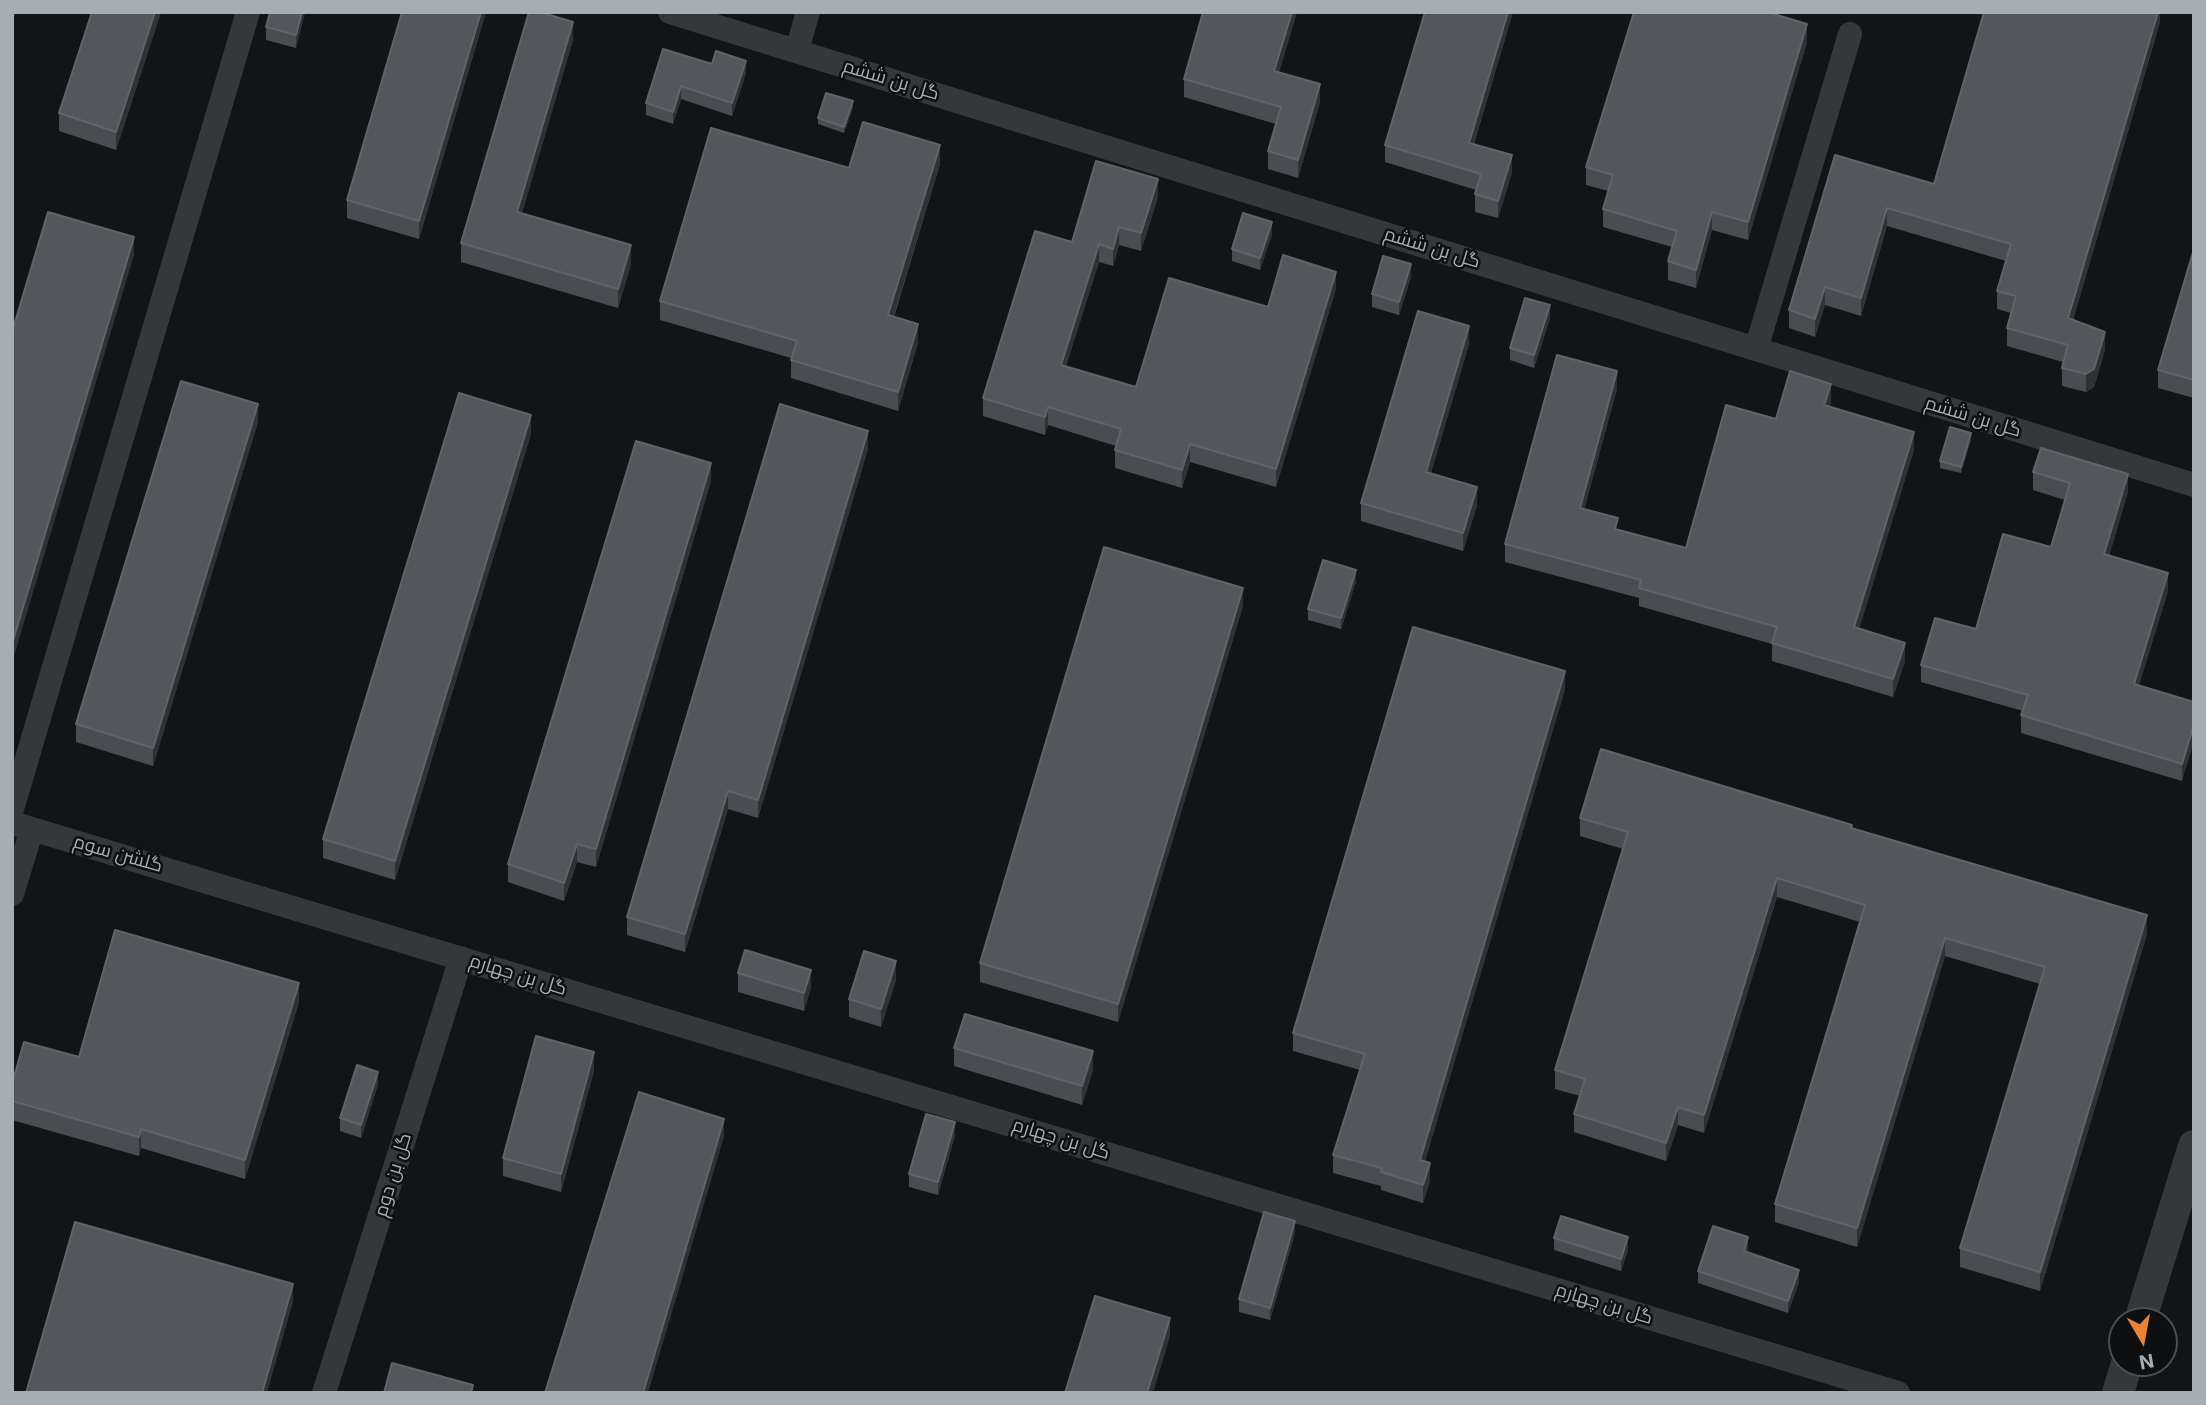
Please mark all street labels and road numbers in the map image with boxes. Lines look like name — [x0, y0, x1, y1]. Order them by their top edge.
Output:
street label: گل بن ششم — [840, 55, 942, 105]
street label: گل بن ششم — [1381, 223, 1483, 273]
street label: گل بن ششم — [1922, 392, 2024, 442]
street label: گلشن سوم — [71, 830, 165, 878]
street label: گل بن چهارم — [467, 949, 569, 1001]
street label: گل بن چهارم — [1010, 1113, 1112, 1165]
street label: گل بن دوم — [369, 1130, 417, 1220]
street label: گل بن چهارم — [1553, 1278, 1655, 1330]

